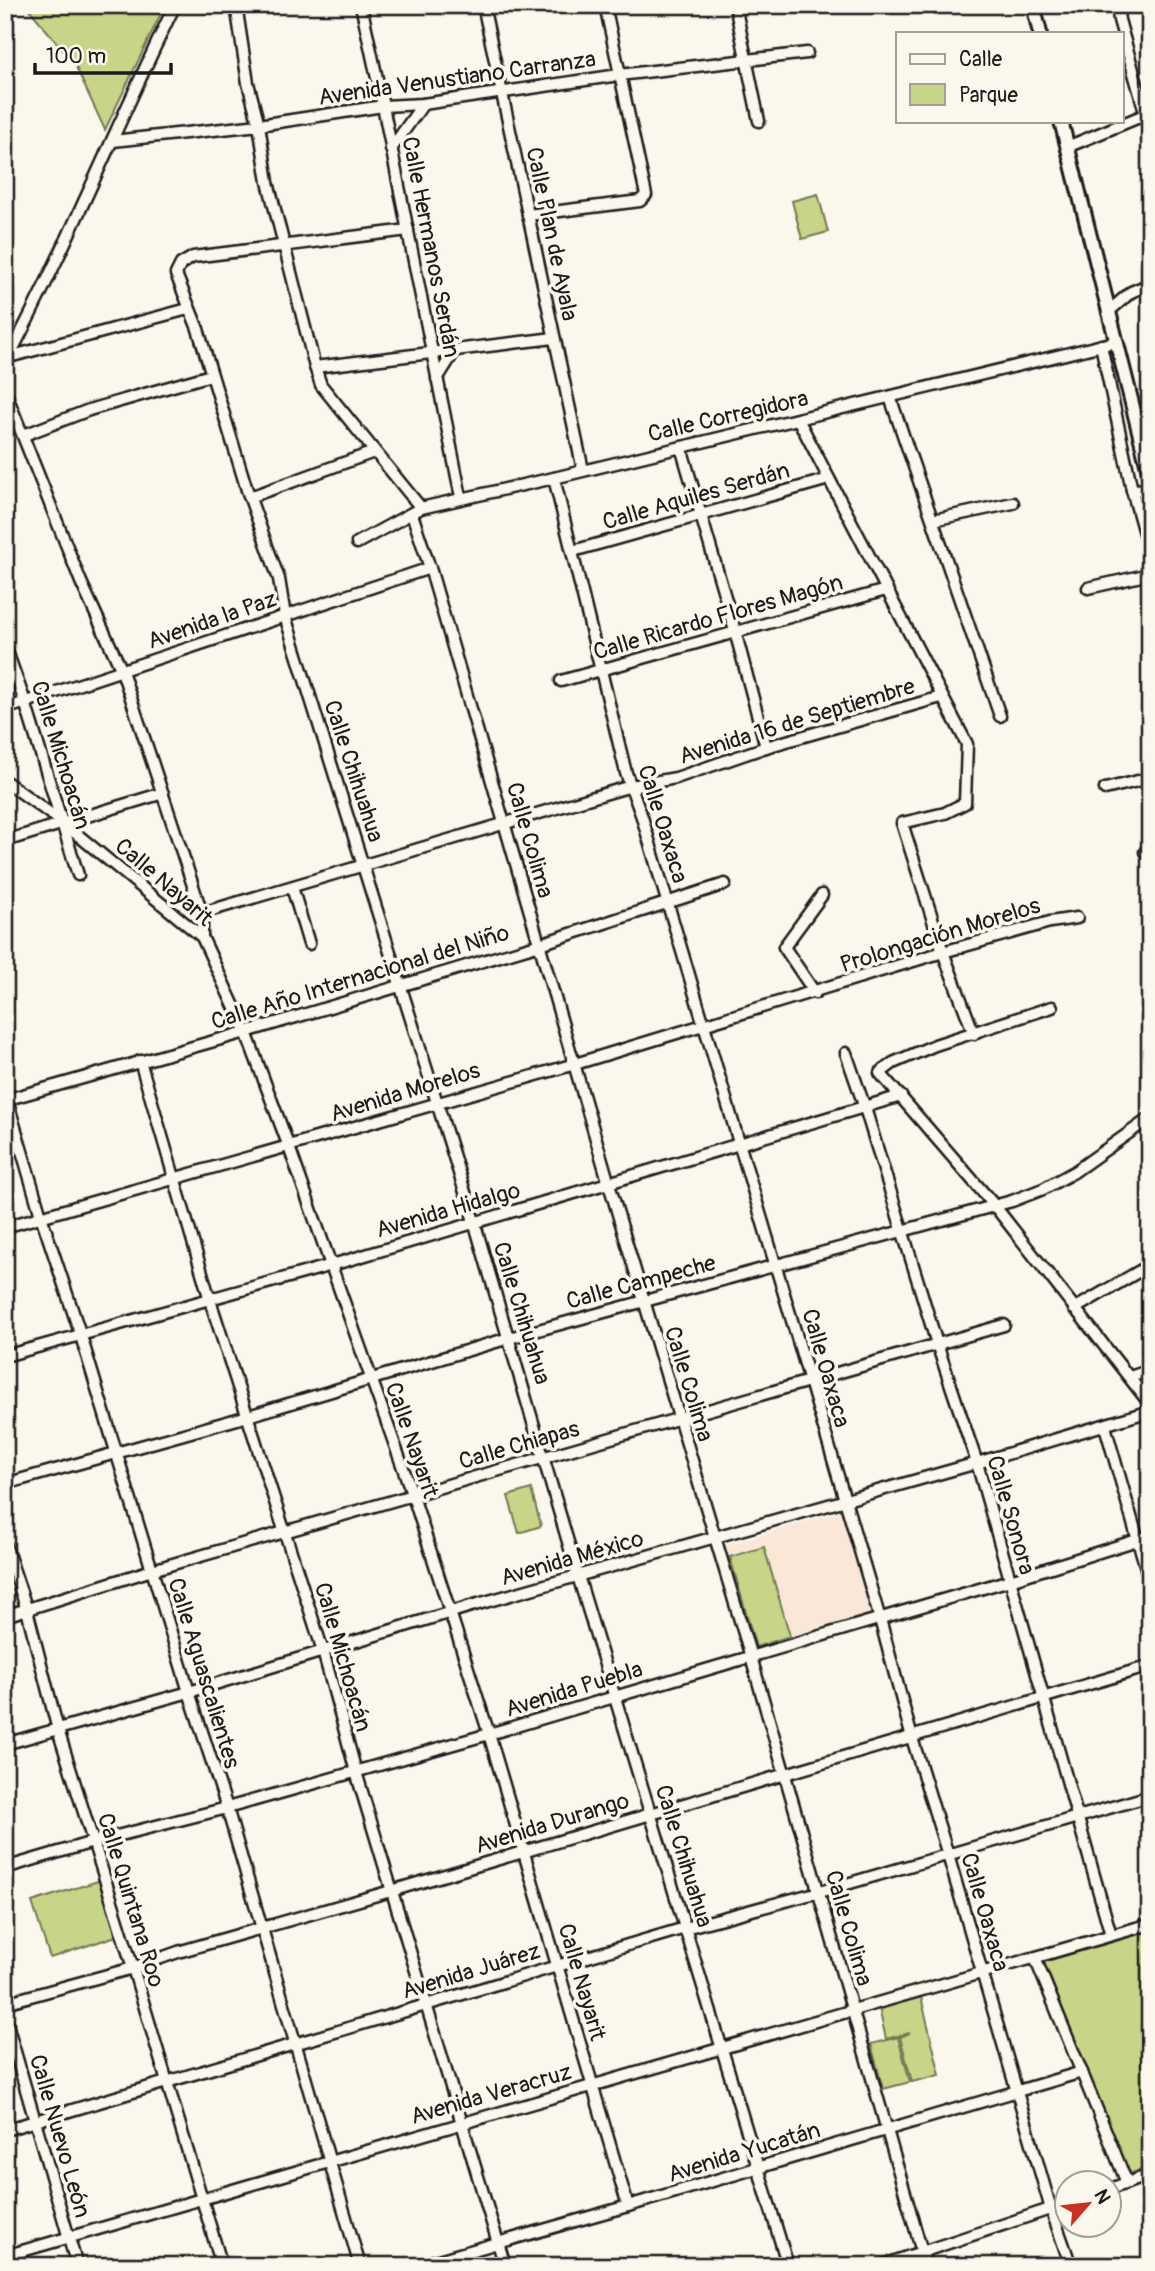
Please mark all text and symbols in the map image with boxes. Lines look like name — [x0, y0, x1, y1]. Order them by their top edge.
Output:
scale bar — [35, 32, 172, 76]
legend — [896, 32, 1124, 122]
text: 100 m — [46, 43, 106, 70]
street label: Avenida Venustiano Carranza — [317, 44, 597, 112]
text: Calle — [959, 46, 1003, 73]
text: Parque — [959, 82, 1018, 109]
street label: Calle Hermanos Serdán — [395, 134, 467, 360]
street label: Calle Plan de Ayala — [519, 144, 585, 324]
street label: Calle Corregidora — [645, 383, 811, 449]
street label: Calle Aquiles Serdán — [599, 455, 793, 537]
street label: Calle Ricardo Flores Magón — [590, 567, 846, 667]
street label: Avenida la Paz — [144, 584, 280, 656]
street label: Avenida 16 de Septiembre — [676, 671, 919, 771]
street label: Calle Michoacán — [25, 677, 97, 833]
street label: Calle Chihuahua — [317, 696, 391, 846]
street label: Calle Oaxaca — [631, 761, 695, 887]
street label: Calle Colima — [500, 779, 560, 901]
street label: Calle Nayarit — [109, 832, 220, 933]
street label: Prolongación Morelos — [836, 891, 1044, 979]
street label: Calle Año Internacional del Niño — [207, 918, 513, 1036]
street label: Avenida Morelos — [327, 1055, 483, 1129]
street label: Avenida Hidalgo — [372, 1176, 524, 1244]
street label: Calle Chihuahua — [487, 1238, 557, 1388]
street label: Calle Campeche — [563, 1248, 720, 1316]
street label: Calle Oaxaca — [795, 1305, 857, 1431]
street label: Calle Colima — [658, 1323, 720, 1445]
street label: Calle Nayarit — [379, 1378, 446, 1502]
street label: Calle Chiapas — [455, 1414, 583, 1476]
street label: Calle Sonora — [980, 1452, 1042, 1578]
street label: Avenida México — [497, 1524, 647, 1592]
street label: Calle Aguascalientes — [161, 1574, 247, 1772]
street label: Calle Michoacán — [308, 1579, 378, 1735]
street label: Avenida Puebla — [502, 1654, 646, 1724]
street label: Calle Chihuahua — [649, 1781, 719, 1931]
street label: Avenida Durango — [471, 1786, 633, 1860]
street label: Calle Quintana Roo — [91, 1809, 171, 1991]
street label: Calle Oaxaca — [954, 1849, 1016, 1975]
street label: Calle Colima — [819, 1867, 879, 1989]
street label: Calle Nayarit — [551, 1920, 613, 2045]
street label: Avenida Juárez — [398, 1936, 544, 2006]
street label: Calle Nuevo León — [23, 2051, 97, 2221]
street label: Avenida Veracruz — [407, 2057, 575, 2131]
street label: Avenida Yucatán — [664, 2115, 824, 2189]
north arrow — [1054, 2170, 1124, 2240]
text: N — [1089, 2185, 1116, 2208]

